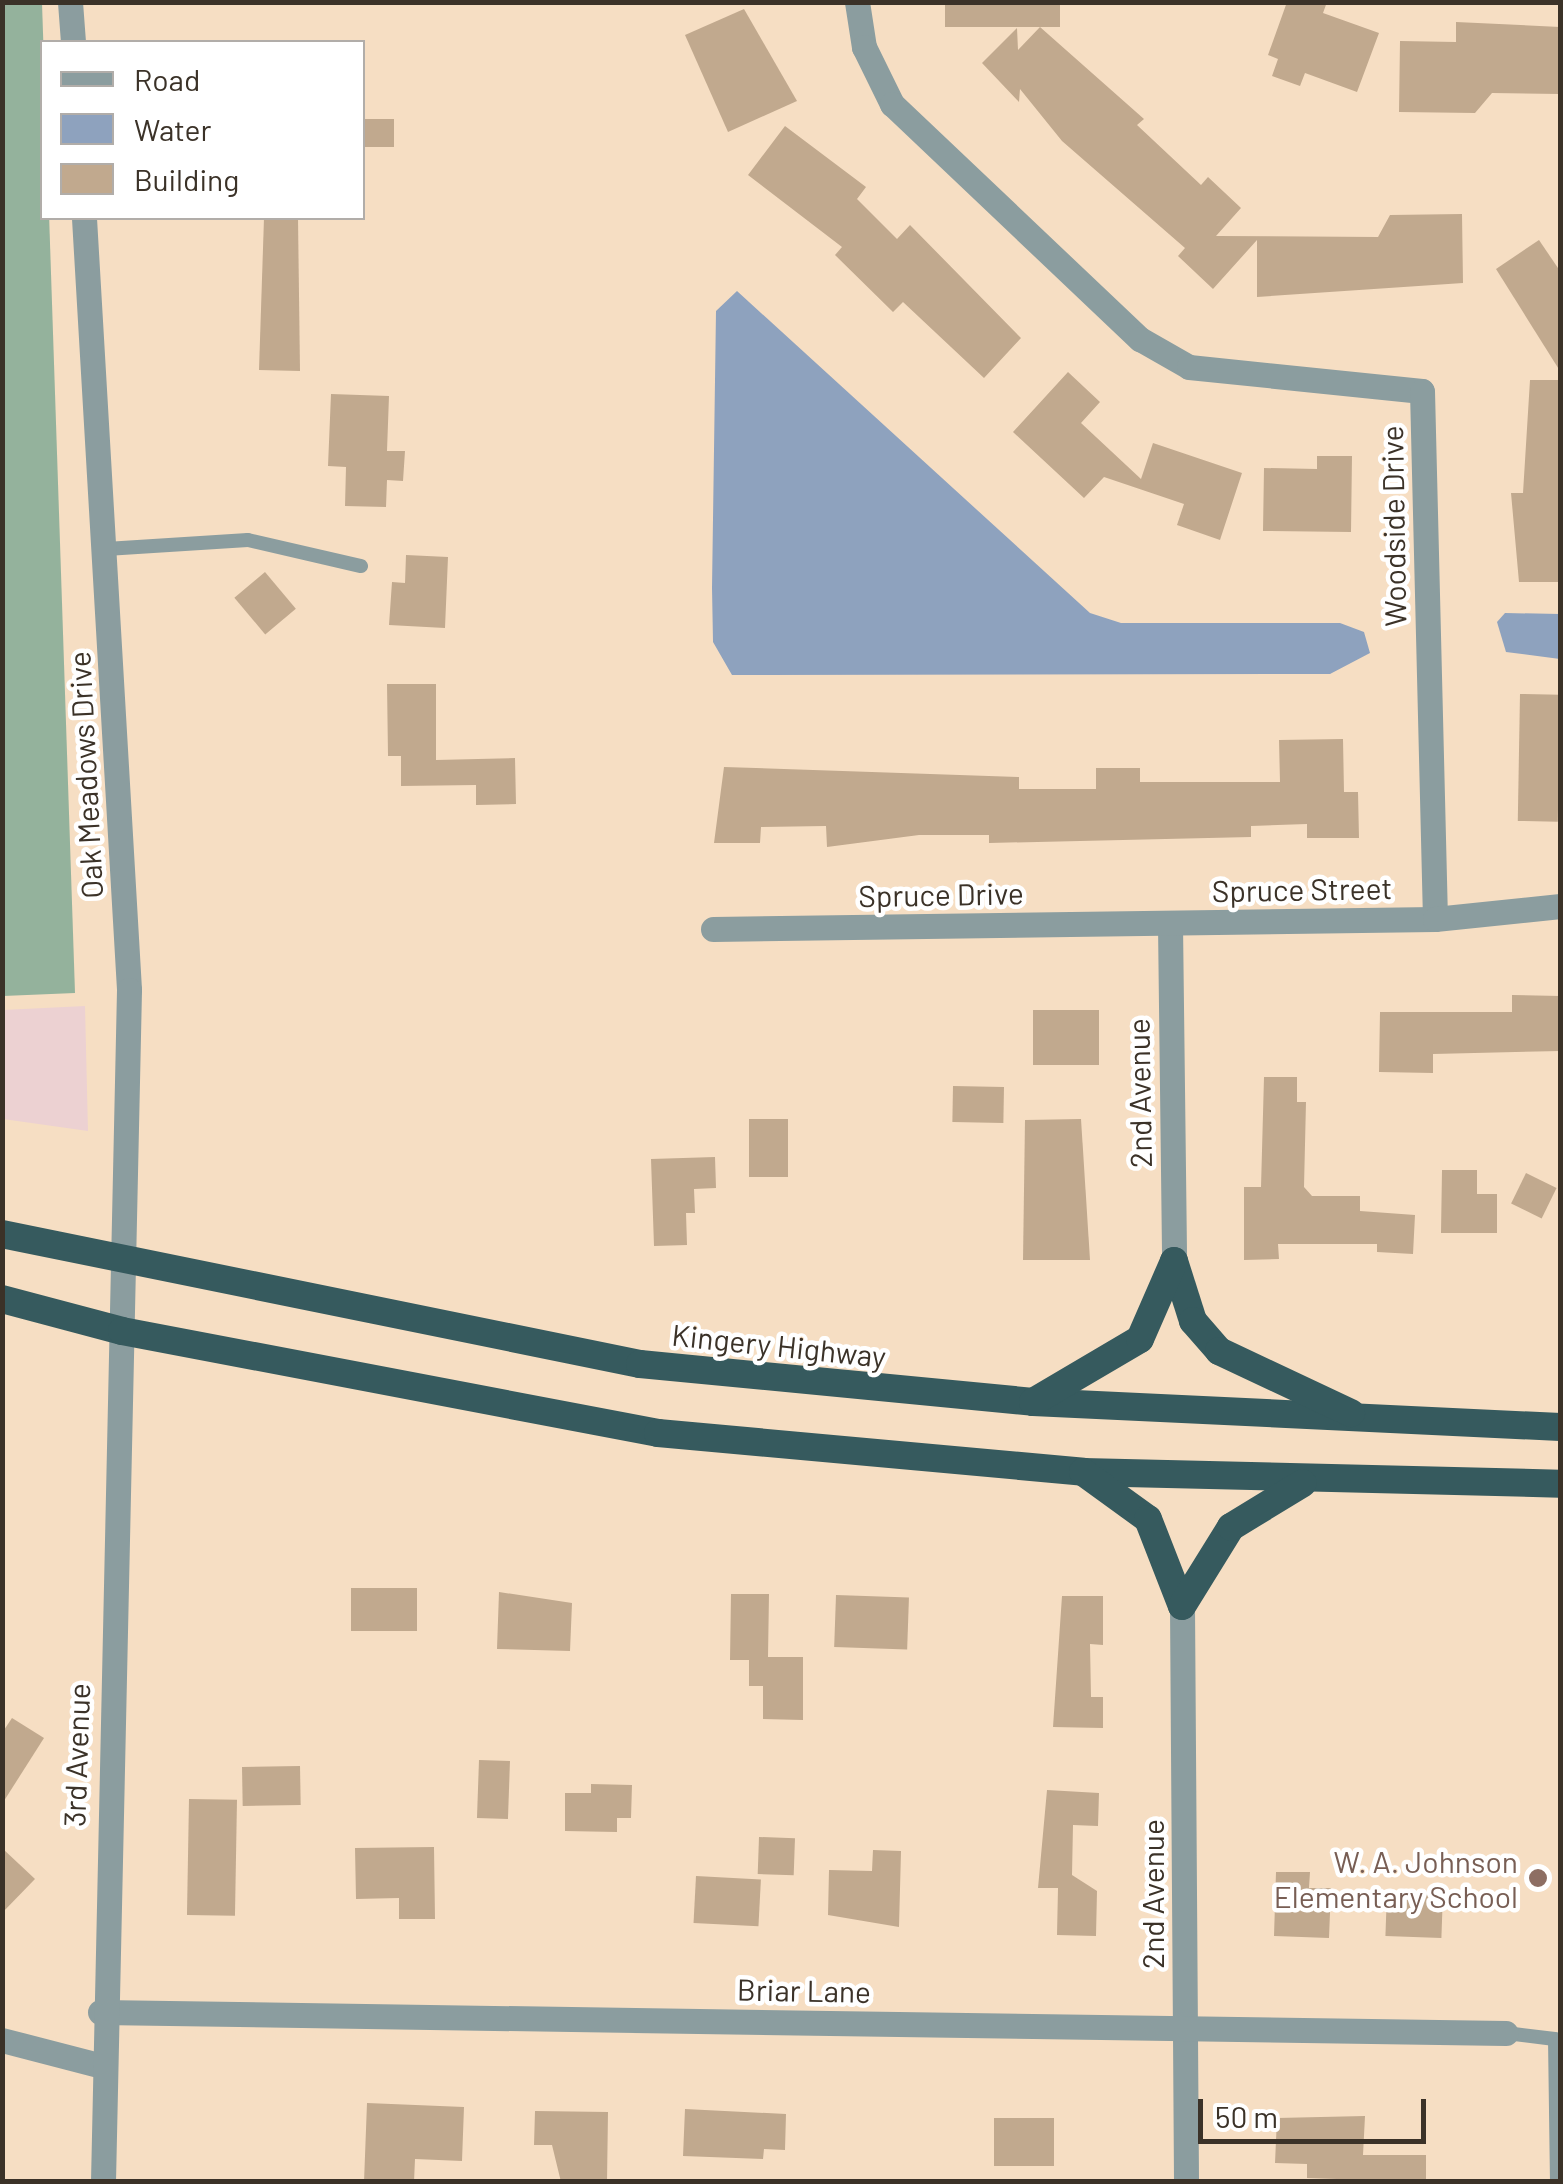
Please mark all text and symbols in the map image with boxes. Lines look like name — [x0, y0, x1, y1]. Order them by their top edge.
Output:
legend — [40, 40, 365, 220]
text: Road — [134, 61, 200, 97]
text: Water — [134, 111, 212, 147]
text: Building — [134, 161, 239, 197]
street label: Woodside Drive — [1373, 425, 1413, 627]
street label: Oak Meadows Drive — [61, 650, 109, 900]
street label: Spruce Street — [1211, 869, 1393, 909]
street label: Spruce Drive — [858, 875, 1024, 913]
street label: 2nd Avenue — [1120, 1018, 1158, 1168]
street label: Kingery Highway — [670, 1316, 888, 1374]
street label: 3rd Avenue — [55, 1682, 97, 1828]
street label: 2nd Avenue — [1134, 1819, 1170, 1969]
place label: W. A. Johnson Elementary School — [1274, 1843, 1518, 1914]
marker: W. A. Johnson Elementary School — [1527, 1867, 1549, 1889]
street label: Briar Lane — [737, 1971, 871, 2009]
scale bar — [1203, 2079, 1430, 2141]
text: 50 m — [1215, 2098, 1278, 2134]

